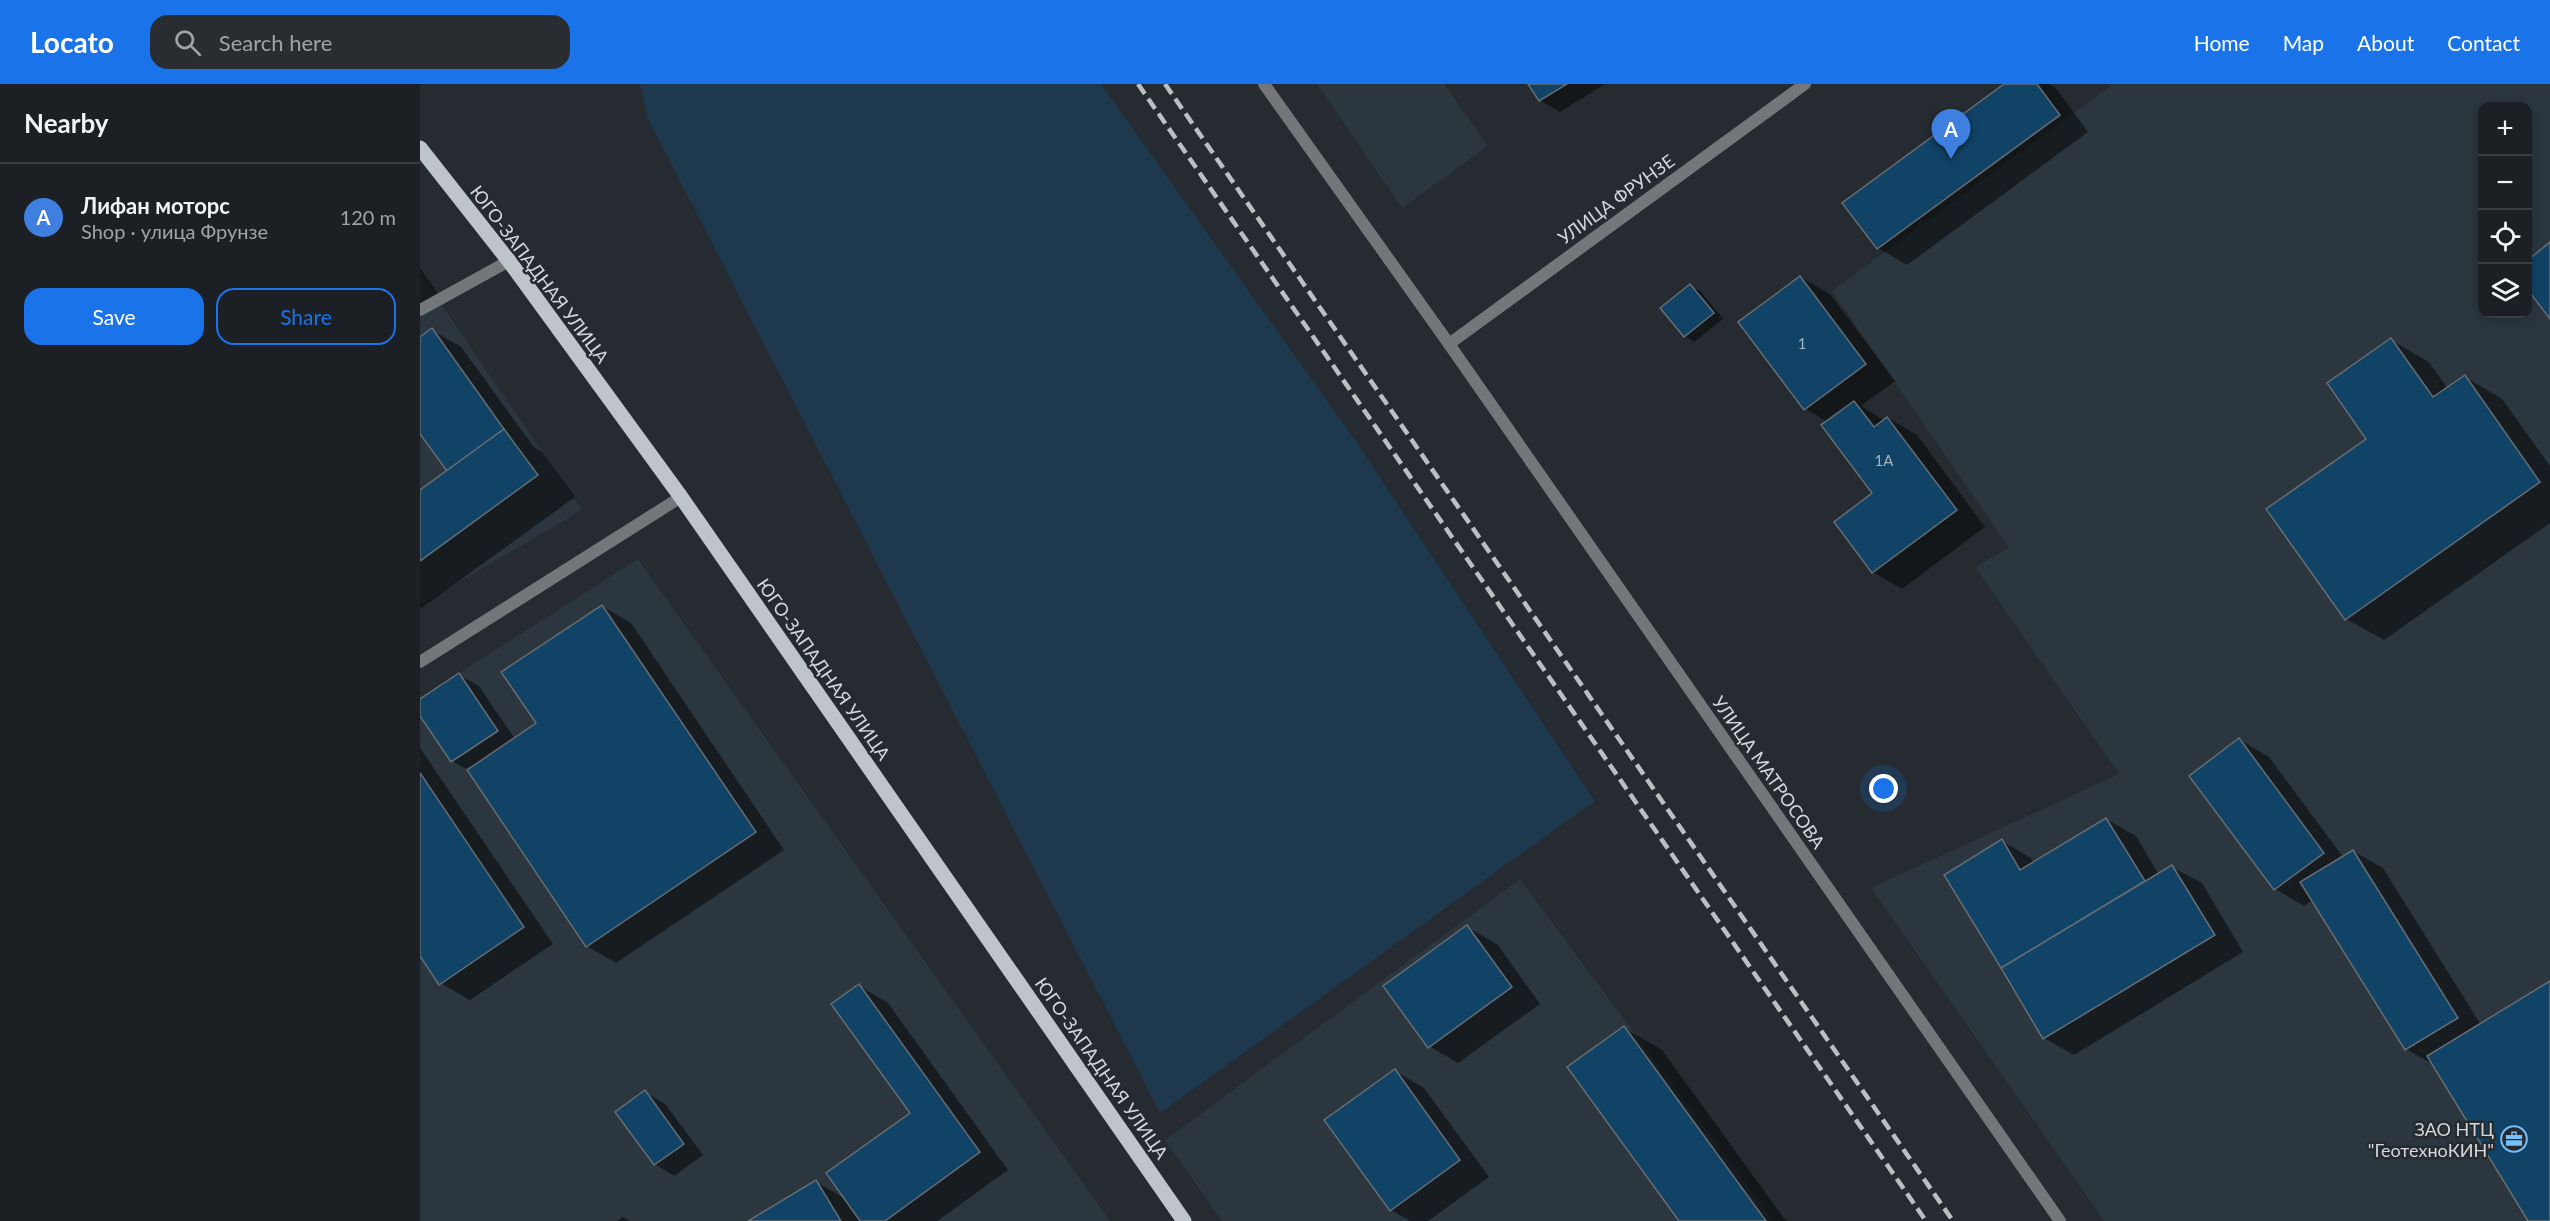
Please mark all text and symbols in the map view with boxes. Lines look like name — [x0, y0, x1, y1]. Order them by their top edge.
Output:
search box — [150, 15, 570, 69]
text: Locato — [30, 25, 114, 59]
icon: search — [171, 26, 204, 59]
text: Search here — [219, 29, 332, 56]
text: Home — [2194, 30, 2250, 55]
text: Map — [2283, 30, 2324, 55]
text: About — [2357, 30, 2414, 55]
text: Contact — [2447, 30, 2520, 55]
map controls — [2478, 102, 2532, 318]
button: + — [2478, 102, 2532, 156]
text: Nearby — [24, 107, 109, 139]
pin: A — [1932, 110, 1970, 159]
street label: УЛИЦА ФРУНЗЕ — [1554, 149, 1678, 249]
button: − — [2478, 156, 2532, 210]
street label: ЮГО-ЗАПАДНАЯ УЛИЦА — [466, 181, 615, 368]
text: Лифан моторс — [81, 192, 230, 219]
text: A — [37, 205, 50, 229]
text: 120 m — [340, 205, 396, 229]
button: locate — [2478, 210, 2532, 264]
text: Shop · улица Фрунзе — [81, 219, 268, 243]
button: layers — [2478, 264, 2532, 318]
button: Save — [24, 288, 204, 345]
button: Share — [216, 288, 396, 345]
house number: 1 — [1798, 334, 1806, 352]
house number: 1А — [1875, 451, 1894, 469]
street label: ЮГО-ЗАПАДНАЯ УЛИЦА — [753, 574, 896, 765]
street label: УЛИЦА МАТРОСОВА — [1708, 692, 1830, 853]
your location — [1869, 774, 1898, 803]
street label: ЮГО-ЗАПАДНАЯ УЛИЦА — [1031, 973, 1174, 1164]
place label: ЗАО НТЦ "ГеотехноКИН" — [2368, 1118, 2494, 1161]
office icon: ЗАО НТЦ "ГеотехноКИН" — [2499, 1124, 2529, 1154]

